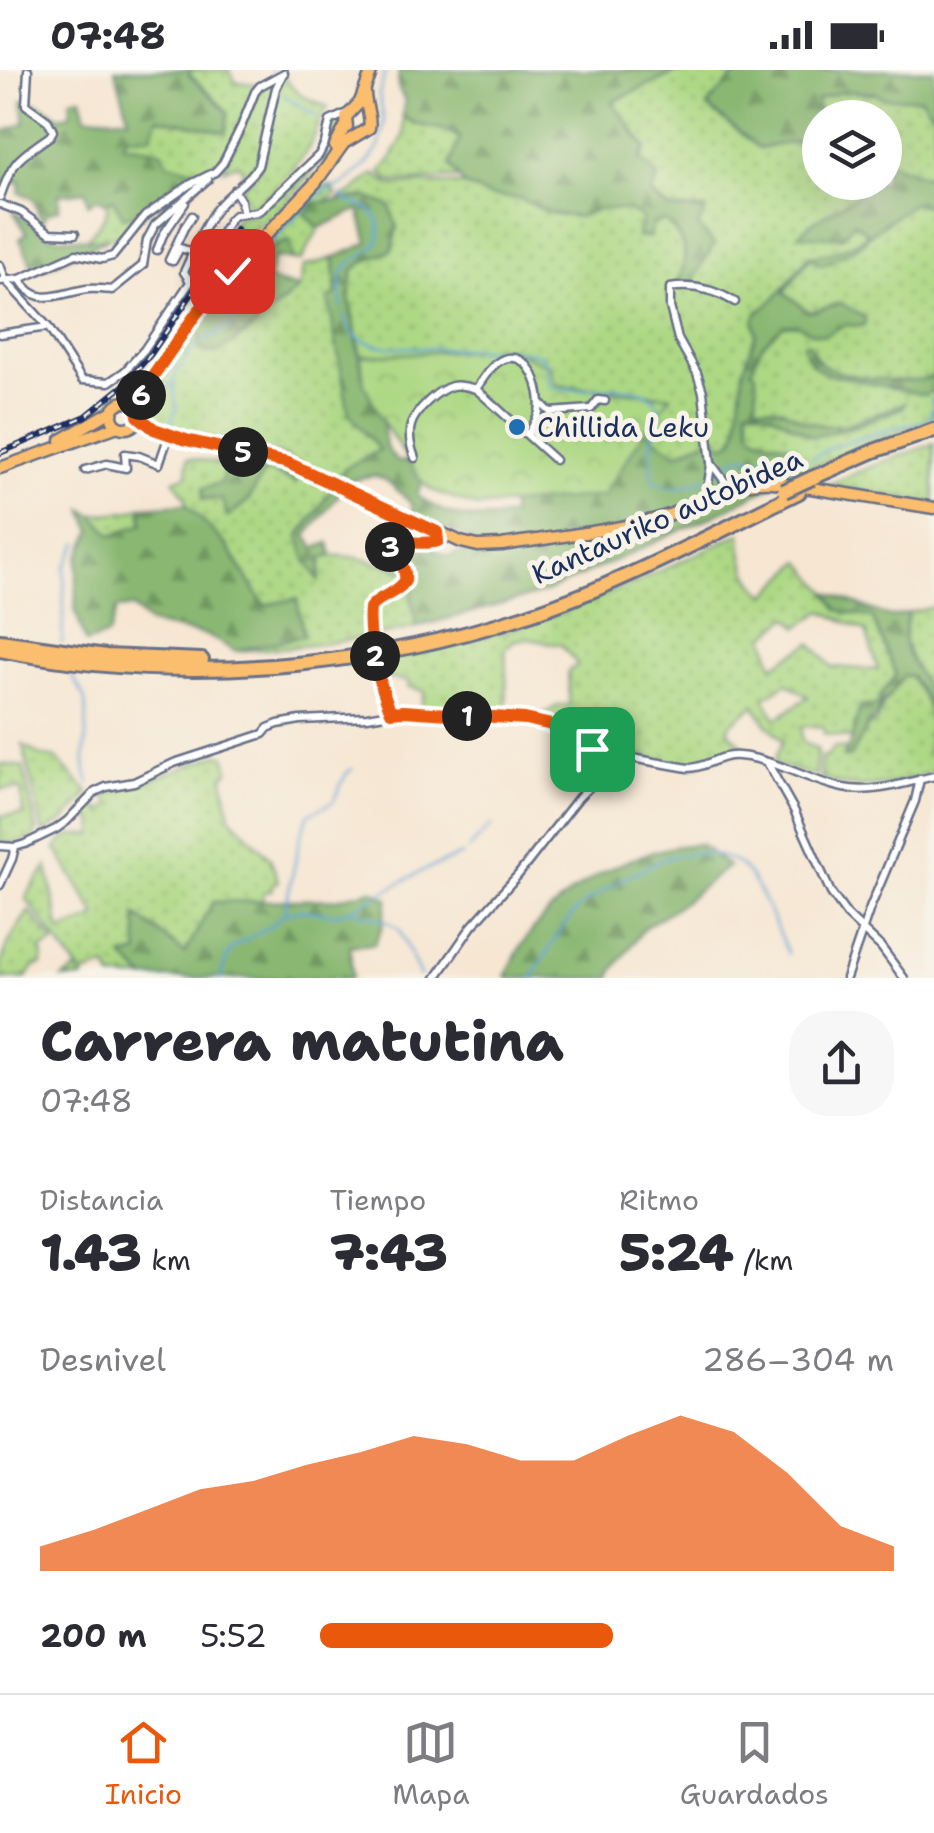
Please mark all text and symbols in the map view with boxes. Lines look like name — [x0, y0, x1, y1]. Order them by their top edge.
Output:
text: 07:48 — [50, 10, 166, 61]
map controls — [802, 100, 902, 200]
button: layers — [802, 100, 902, 200]
pin — [190, 229, 275, 314]
icon: check — [205, 244, 260, 299]
pin: 6 — [116, 370, 166, 420]
text: 6 — [131, 376, 151, 414]
place label: Chillida Leku — [537, 408, 709, 446]
marker: Chillida Leku — [506, 416, 528, 438]
pin: 5 — [218, 427, 268, 477]
text: 5 — [234, 433, 252, 471]
street label: Kantauriko autobidea — [526, 439, 808, 593]
pin: 3 — [365, 522, 415, 572]
text: 3 — [380, 528, 400, 566]
pin: 2 — [350, 631, 400, 681]
text: 2 — [365, 637, 385, 675]
pin: 1 — [442, 691, 492, 741]
text: 1 — [461, 697, 473, 735]
pin — [550, 707, 635, 792]
icon: arrive — [565, 722, 620, 777]
text: Carrera matutina — [40, 1004, 564, 1078]
button: share — [789, 1011, 894, 1116]
text: 07:48 — [40, 1079, 133, 1122]
text: Distancia — [40, 1181, 163, 1219]
text: Tiempo — [330, 1181, 426, 1219]
text: Ritmo — [619, 1181, 699, 1219]
text: 1.43 — [40, 1219, 142, 1286]
text: 7:43 — [330, 1219, 448, 1286]
text: 5:24 — [619, 1219, 734, 1286]
text: km — [142, 1241, 191, 1279]
text: /km — [734, 1241, 793, 1279]
text: Desnivel — [40, 1338, 166, 1381]
text: 286–304 m — [702, 1338, 894, 1381]
text: 200 m — [40, 1614, 147, 1657]
text: 5:52 — [200, 1614, 267, 1657]
tab: Inicio — [105, 1715, 182, 1813]
tab: Mapa — [392, 1715, 470, 1813]
tab: Guardados — [680, 1715, 829, 1813]

